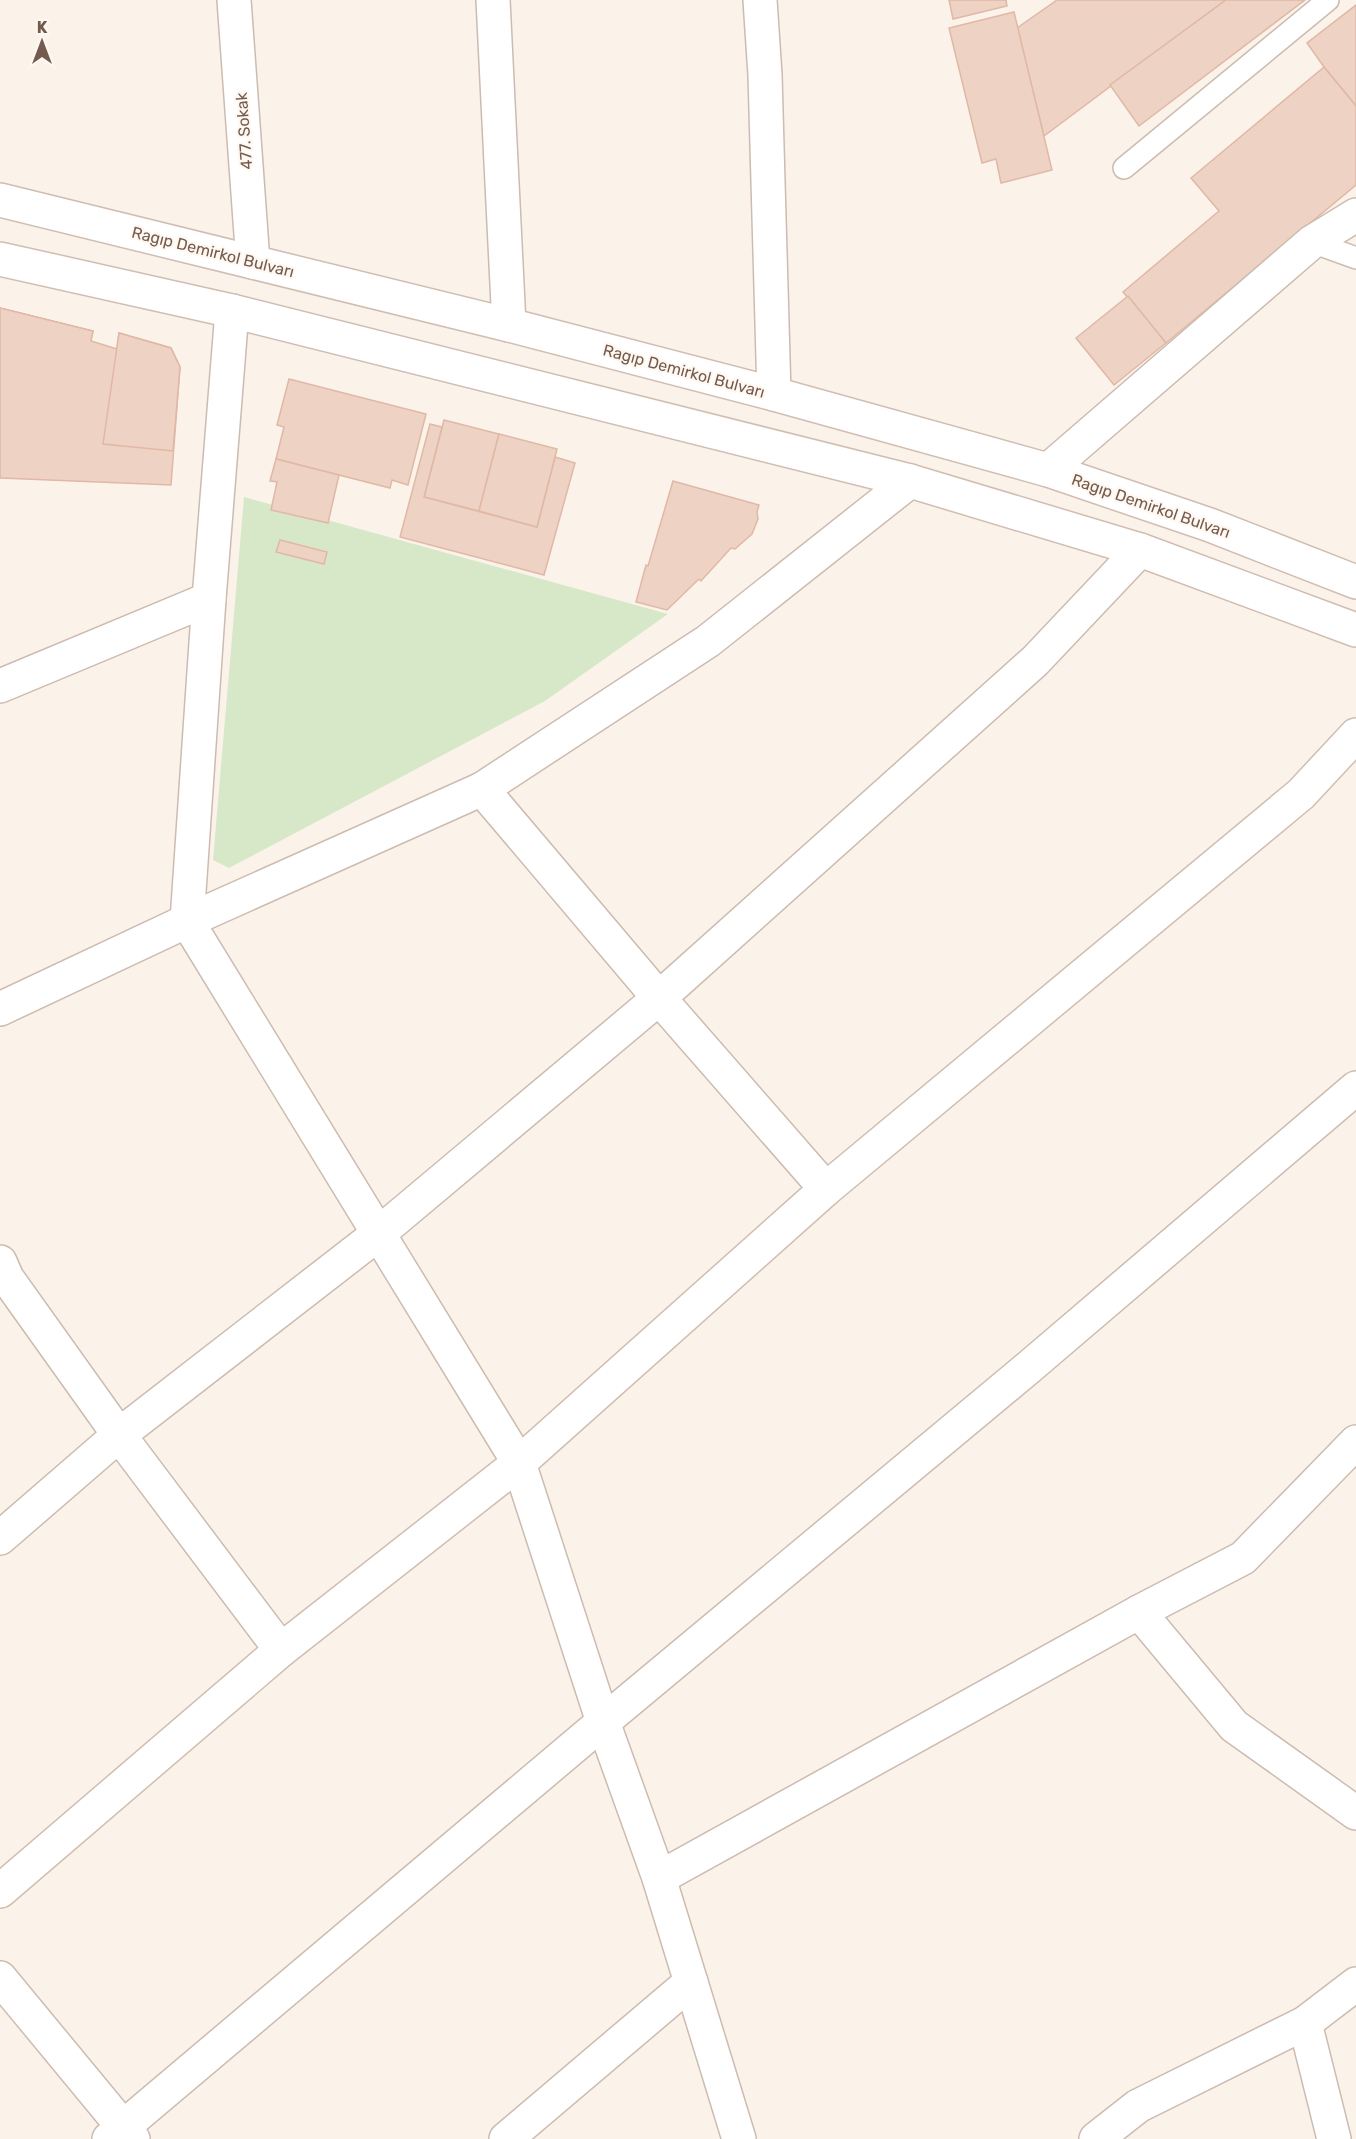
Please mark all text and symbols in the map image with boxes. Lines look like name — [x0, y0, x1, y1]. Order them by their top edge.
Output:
north arrow — [12, 12, 72, 72]
text: K — [37, 18, 48, 37]
street label: 477. Sokak — [232, 91, 256, 170]
street label: Ragıp Demirkol Bulvarı — [130, 223, 296, 281]
street label: Ragıp Demirkol Bulvarı — [601, 340, 767, 402]
street label: Ragıp Demirkol Bulvarı — [1069, 470, 1233, 542]

